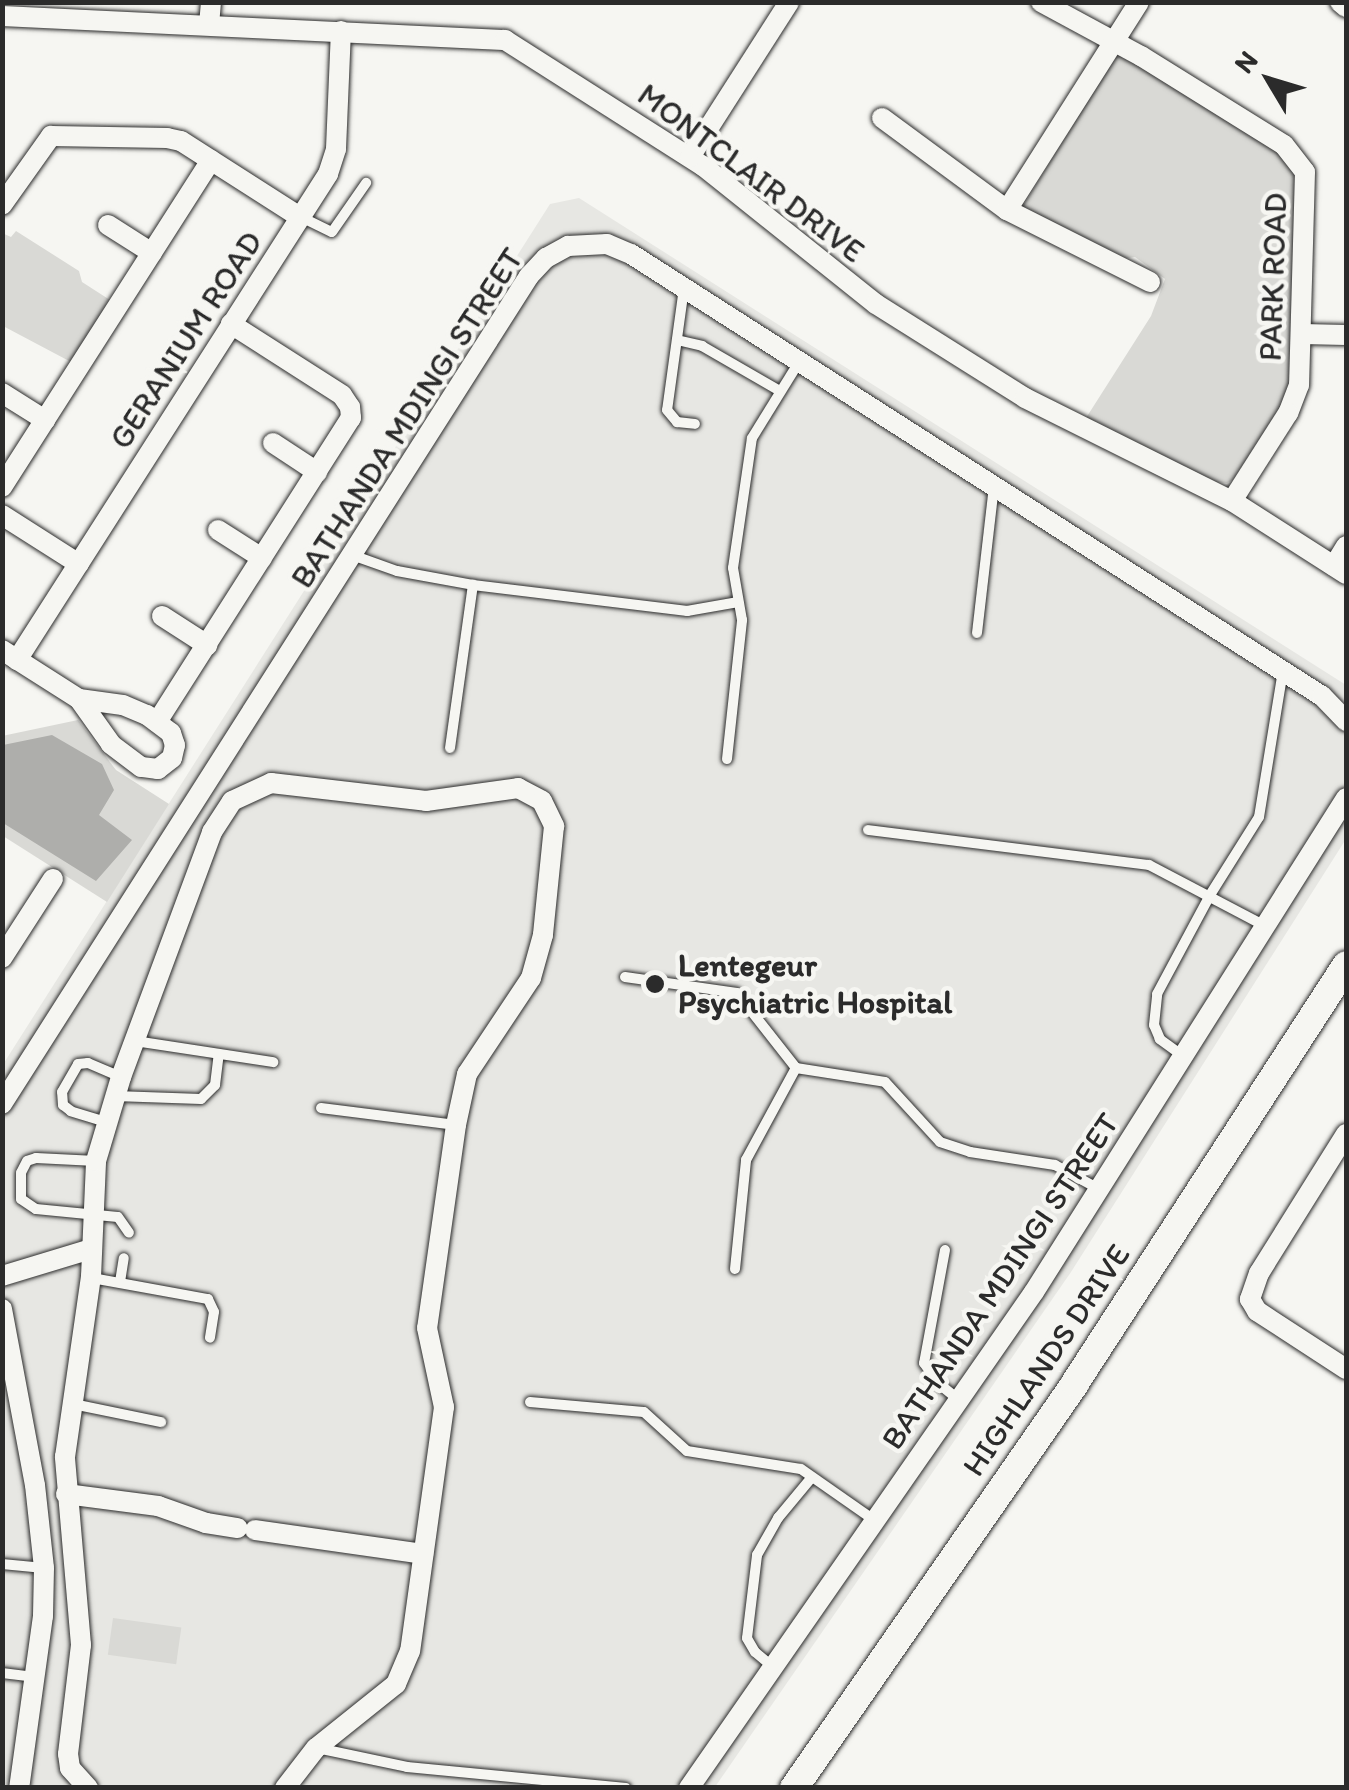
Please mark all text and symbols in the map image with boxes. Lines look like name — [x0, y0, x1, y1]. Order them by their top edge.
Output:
north arrow — [1219, 30, 1319, 130]
text: N — [1226, 44, 1265, 79]
street label: MONTCLAIR DRIVE — [630, 75, 872, 271]
street label: PARK ROAD — [1251, 192, 1295, 362]
street label: GERANIUM ROAD — [102, 225, 270, 455]
street label: BATHANDA MDINGI STREET — [283, 241, 531, 595]
place label: Lentegeur Psychiatric Hospital — [678, 947, 951, 1022]
marker: Lentegeur Psychiatric Hospital — [642, 971, 668, 997]
street label: BATHANDA MDINGI STREET — [873, 1106, 1127, 1456]
street label: HIGHLANDS DRIVE — [954, 1236, 1138, 1484]

